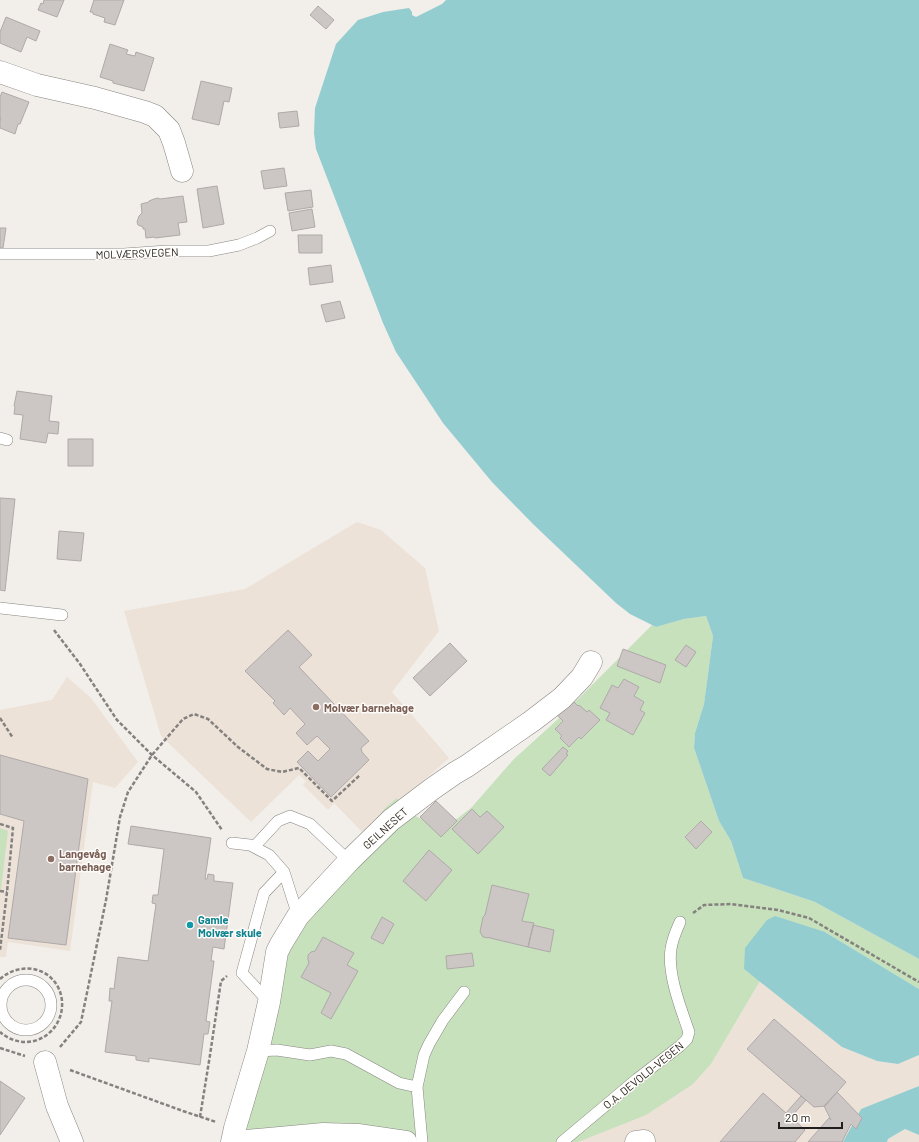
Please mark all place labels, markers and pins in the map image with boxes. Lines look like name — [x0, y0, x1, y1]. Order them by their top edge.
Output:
place label: Molvær barnehage — [324, 701, 414, 714]
marker: Molvær barnehage — [311, 702, 321, 712]
place label: Langevåg barnehage — [59, 847, 111, 873]
marker: Langevåg barnehage — [46, 854, 56, 864]
place label: Gamle Molvær skule — [198, 913, 262, 939]
marker: Gamle Molvær skule — [185, 920, 195, 930]

